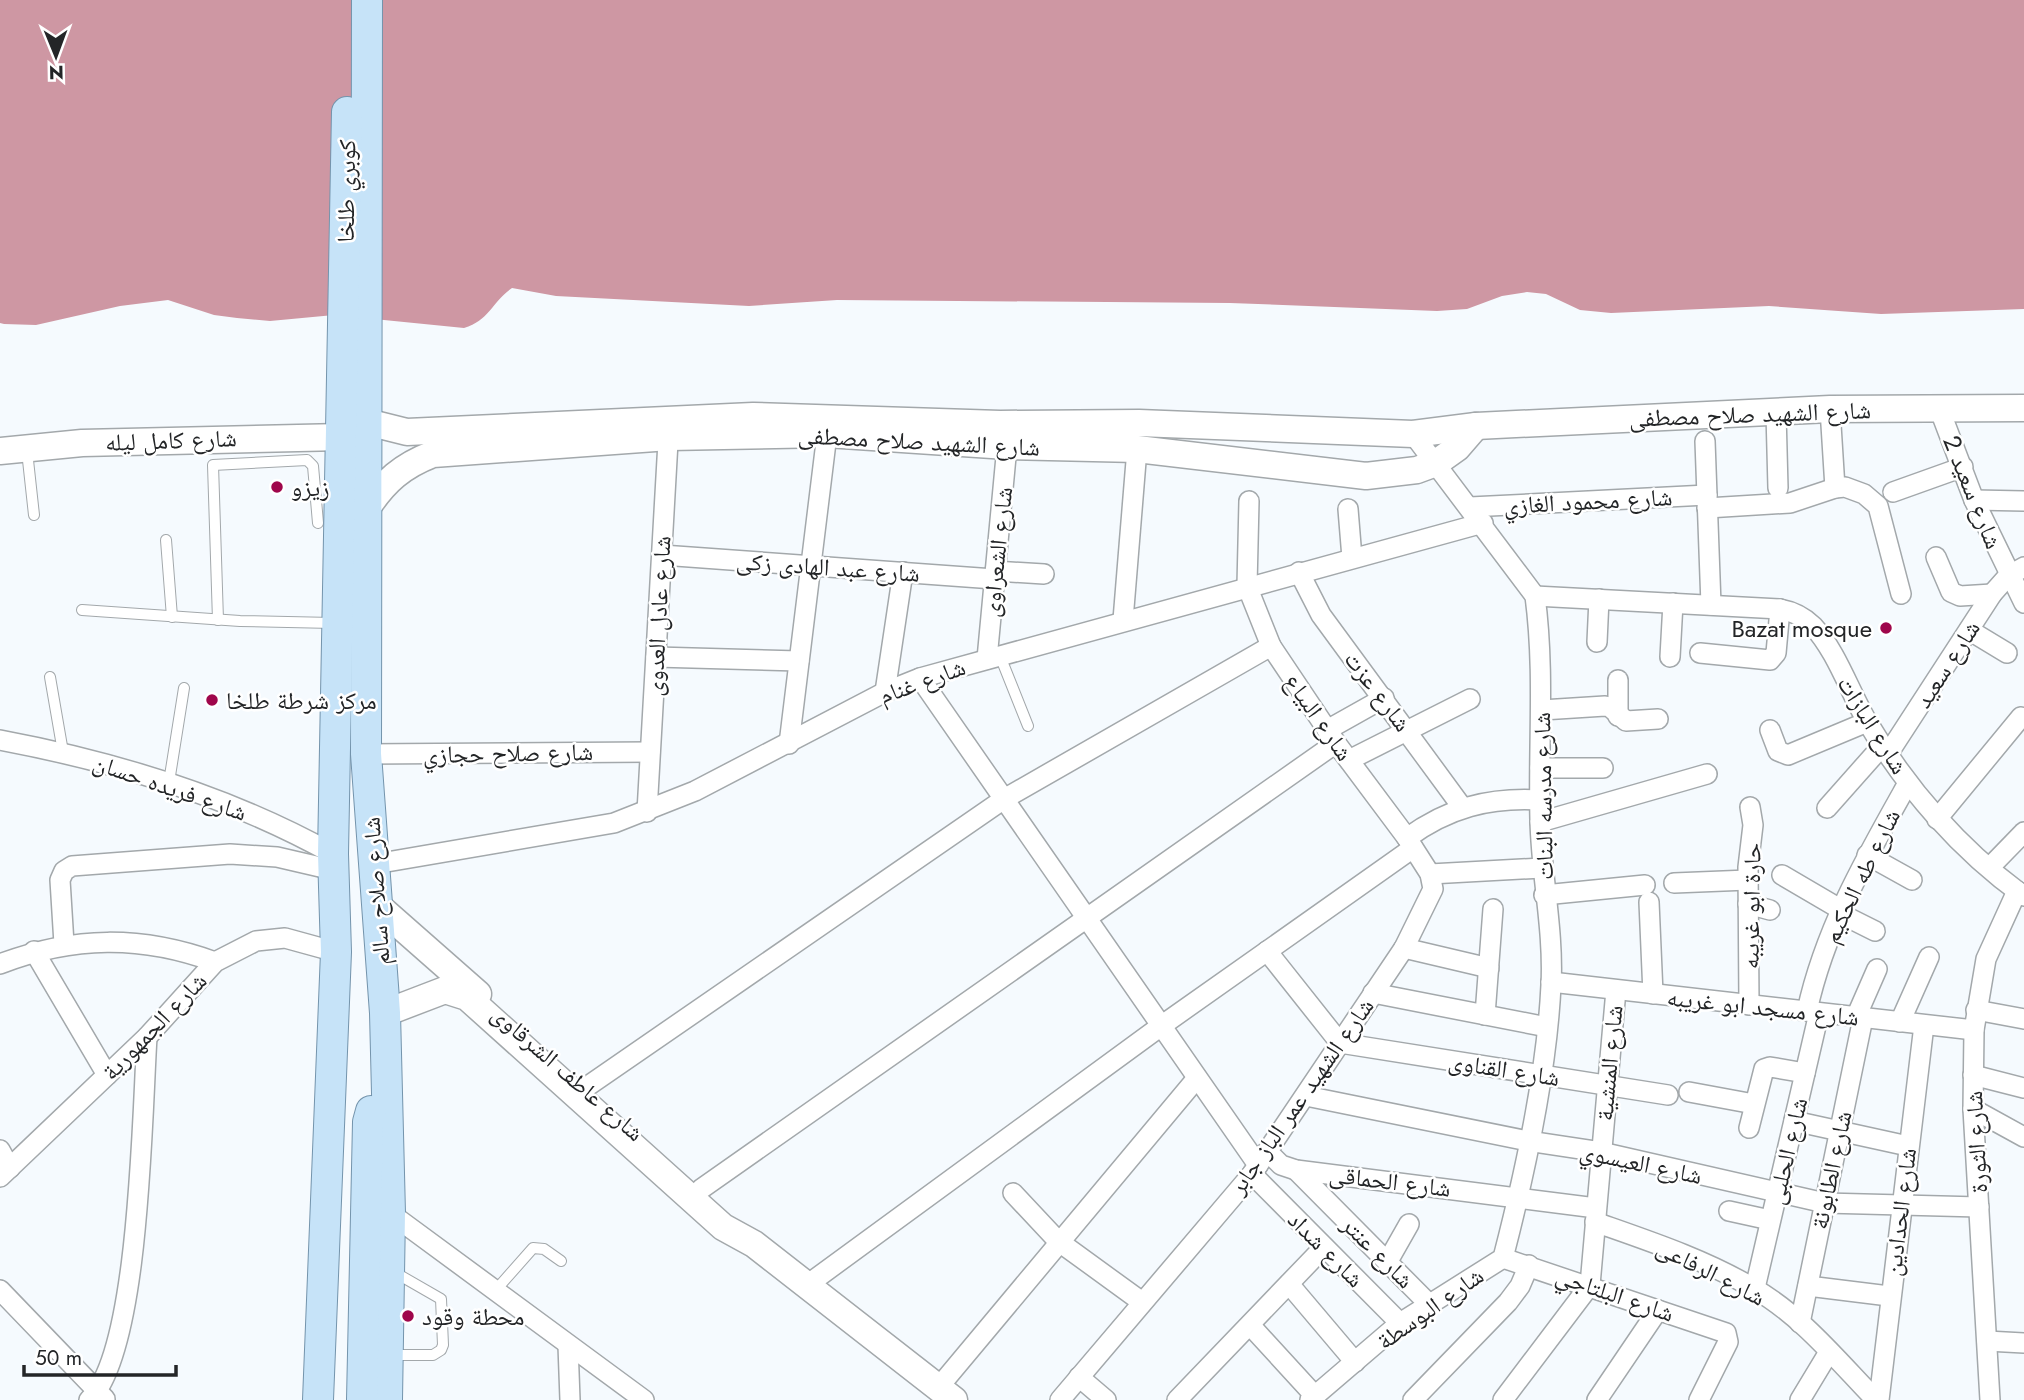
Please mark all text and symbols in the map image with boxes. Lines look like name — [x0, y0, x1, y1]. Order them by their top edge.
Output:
north arrow — [21, 21, 91, 91]
text: N — [49, 59, 64, 86]
street label: كوبري طلخا — [328, 139, 366, 243]
street label: شارع الشهيد صلاح مصطفى — [1628, 392, 1872, 436]
street label: شارع الشهيد صلاح مصطفى — [797, 417, 1041, 465]
street label: شارع كامل ليله — [105, 420, 237, 460]
street label: شارع سعيد 2 — [1934, 430, 2012, 554]
place label: زيزو — [291, 470, 329, 505]
marker: زيزو — [269, 479, 285, 495]
street label: شارع محمود الغازي — [1503, 479, 1673, 525]
street label: شارع الشعراوى — [973, 485, 1021, 619]
street label: شارع عادل العدوى — [636, 535, 680, 697]
street label: شارع عبد الهادى زكى — [735, 543, 921, 591]
place label: Bazat mosque — [1731, 611, 1872, 646]
street label: شارع سعيد — [1905, 613, 1989, 715]
marker: Bazat mosque — [1878, 620, 1894, 636]
street label: شارع عزت — [1336, 643, 1420, 739]
street label: شارع غنام — [874, 649, 970, 713]
street label: شارع البياع — [1276, 666, 1362, 768]
street label: شارع البازات — [1829, 669, 1917, 781]
place label: مركز شرطة طلخا — [226, 683, 377, 718]
marker: مركز شرطة طلخا — [204, 692, 220, 708]
street label: شارع مدرسه البنات — [1524, 712, 1562, 880]
street label: شارع صلاح حجازي — [423, 734, 593, 774]
street label: شارع فريده حسان — [88, 744, 252, 830]
street label: شارع طه الحكيم — [1813, 803, 1909, 949]
street label: شارع صلاح سالم — [353, 816, 399, 966]
street label: حارة ابو غريبه — [1732, 843, 1770, 969]
street label: شارع الجمهورية — [93, 964, 215, 1088]
street label: شارع مسجد ابو غريبه — [1665, 980, 1861, 1034]
street label: شارع الشهيد عمر الباز جابر — [1219, 991, 1382, 1202]
street label: شارع عاطف الشرقاوى — [484, 997, 652, 1149]
street label: شارع المنشية — [1587, 1004, 1631, 1122]
street label: شارع القناوى — [1446, 1043, 1562, 1095]
street label: شارع الثورة — [1956, 1090, 1996, 1194]
street label: شارع الحلبى — [1758, 1094, 1816, 1208]
street label: شارع الطابونة — [1801, 1108, 1861, 1232]
street label: شارع العيسوي — [1576, 1133, 1705, 1195]
street label: شارع الحدادين — [1875, 1146, 1925, 1278]
street label: شارع الحماقى — [1327, 1156, 1453, 1206]
street label: شارع شداد — [1280, 1203, 1372, 1295]
street label: شارع عنتر — [1333, 1207, 1422, 1296]
street label: شارع الرفاعى — [1650, 1230, 1772, 1314]
street label: شارع البلتاجي — [1550, 1257, 1679, 1333]
street label: شارع البوسطة — [1369, 1258, 1491, 1358]
place label: محطة وقود — [422, 1299, 525, 1334]
marker: محطة وقود — [400, 1308, 416, 1324]
scale bar — [24, 1334, 177, 1378]
text: 50 m — [35, 1343, 82, 1373]

